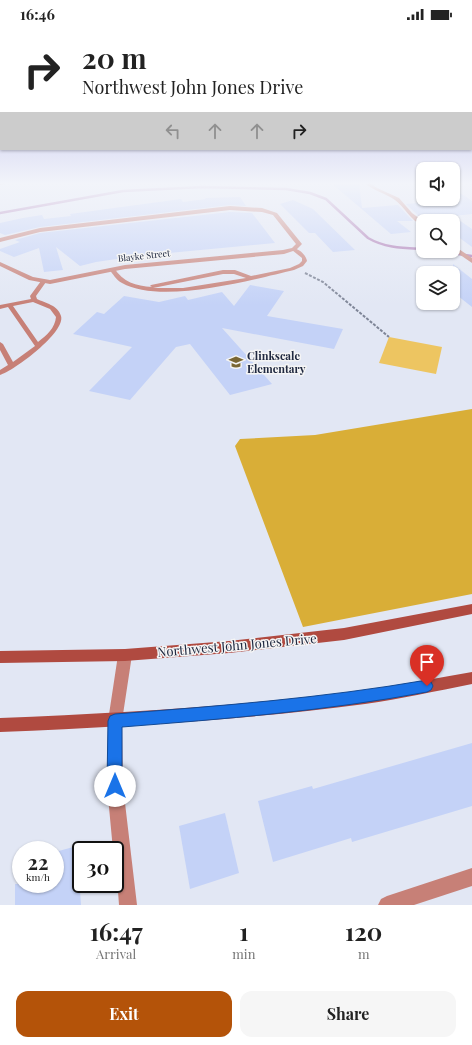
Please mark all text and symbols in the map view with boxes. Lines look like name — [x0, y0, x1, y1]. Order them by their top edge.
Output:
text: 16:46 — [20, 4, 55, 24]
text: 20 m — [82, 39, 147, 76]
icon: right — [16, 44, 68, 96]
text: Northwest John Jones Drive — [82, 75, 303, 99]
icon: left — [162, 120, 184, 142]
icon: ahead — [204, 120, 226, 142]
icon: ahead — [246, 120, 268, 142]
icon: right — [288, 120, 310, 142]
map controls — [416, 162, 460, 310]
button: sound — [416, 162, 460, 206]
button: search — [416, 214, 460, 258]
street label: Blayke Street — [117, 246, 171, 264]
button: layers — [416, 266, 460, 310]
place label: Clinkscale Elementary — [247, 348, 306, 376]
school or university icon: Clinkscale Elementary — [228, 354, 244, 370]
street label: Northwest John Jones Drive — [157, 629, 318, 660]
pin — [410, 645, 444, 686]
icon: arrive — [416, 651, 438, 673]
position arrow — [94, 765, 136, 807]
speed limit sign: 30 — [72, 841, 124, 893]
text: 22 — [28, 848, 48, 875]
text: km/h — [26, 870, 50, 884]
text: 16:47 — [90, 915, 143, 947]
text: 1 — [239, 915, 248, 947]
text: 120 — [345, 915, 382, 947]
text: Arrival — [96, 945, 136, 962]
text: min — [232, 945, 255, 962]
text: m — [358, 945, 369, 962]
button: Exit — [16, 991, 232, 1037]
button: Share — [240, 991, 456, 1037]

